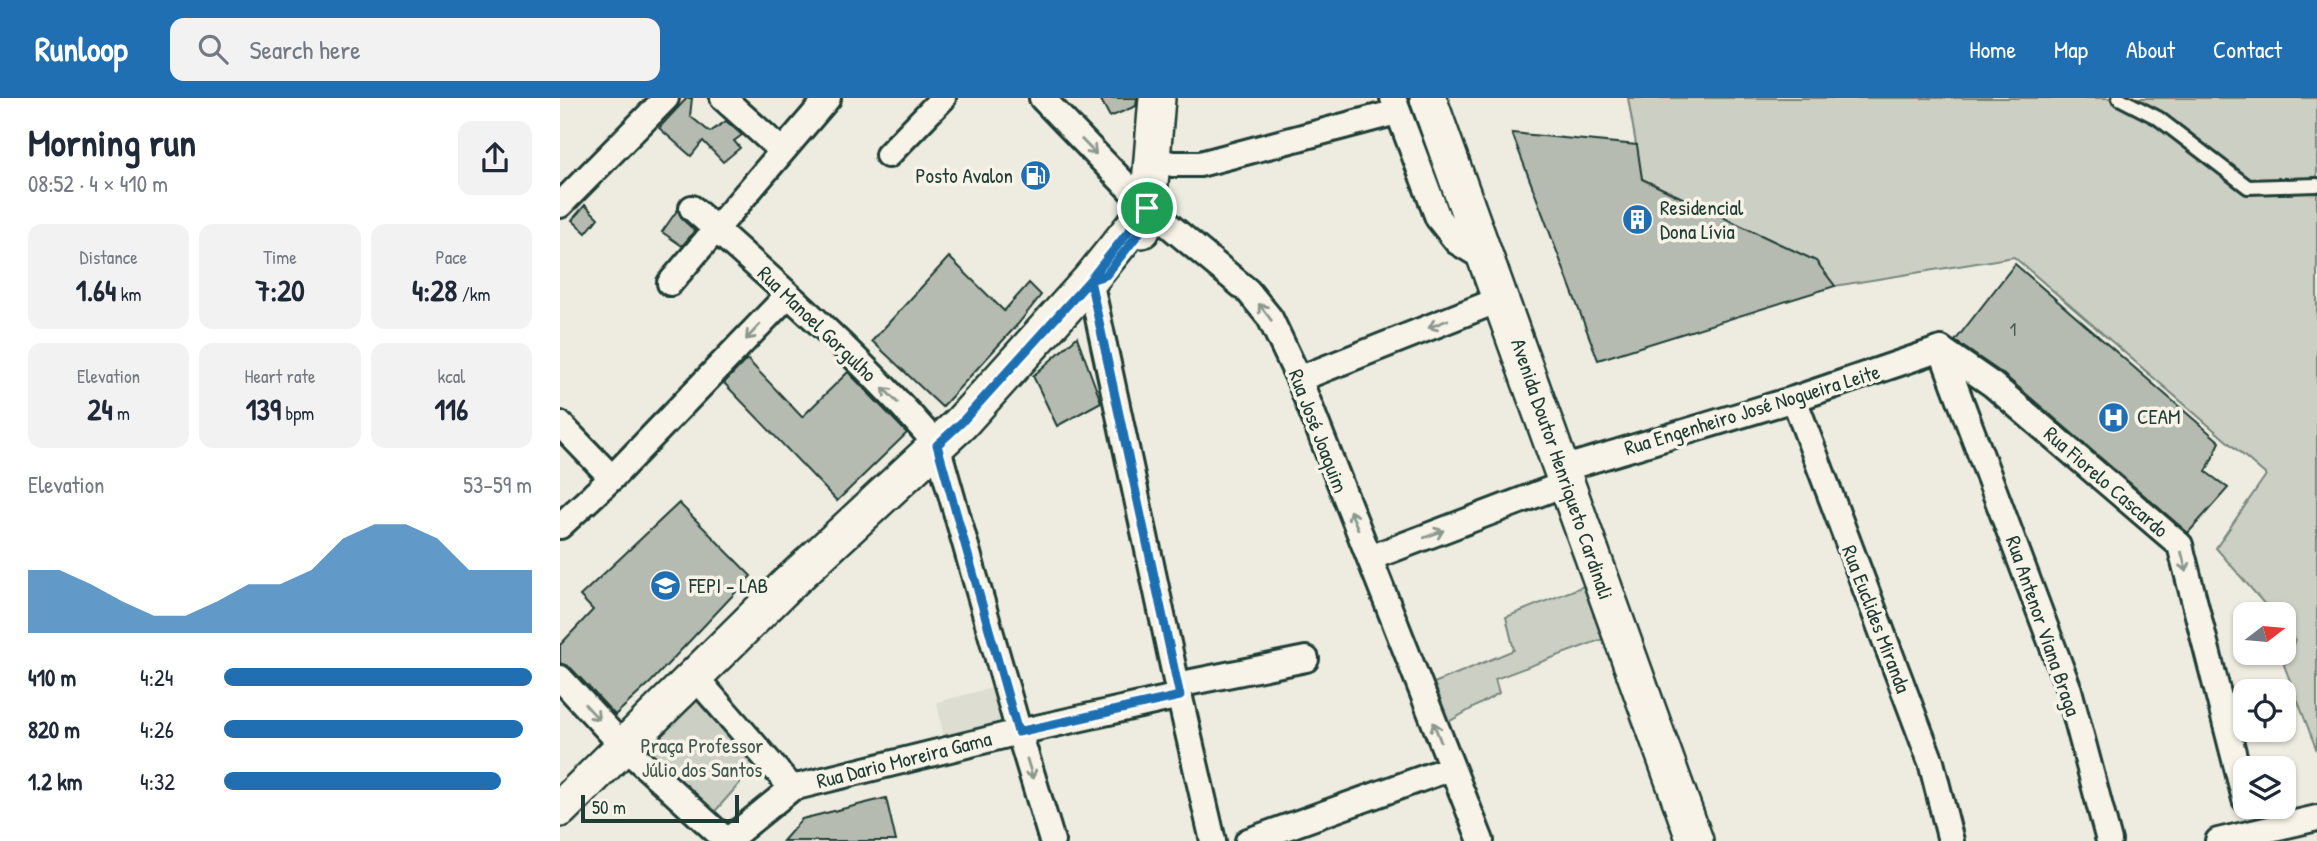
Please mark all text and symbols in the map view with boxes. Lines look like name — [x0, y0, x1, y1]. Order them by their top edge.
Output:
search box — [170, 18, 660, 81]
text: Runloop — [35, 27, 128, 71]
icon: search — [194, 30, 232, 68]
text: Search here — [250, 32, 361, 67]
text: Home — [1969, 33, 2016, 65]
text: Map — [2054, 33, 2088, 65]
text: About — [2126, 33, 2175, 65]
text: Contact — [2213, 33, 2282, 65]
text: Morning run — [28, 116, 196, 168]
button: share — [458, 121, 532, 195]
one-way arrow — [1081, 138, 1098, 155]
fuel station icon: Posto Avalon — [1019, 159, 1053, 193]
place label: Posto Avalon — [915, 161, 1013, 190]
text: 08:52 · 4 × 410 m — [28, 168, 168, 199]
pin — [1117, 178, 1177, 238]
icon: arrive — [1128, 189, 1166, 227]
place label: Residencial Dona Lívia — [1660, 193, 1744, 246]
building icon: Residencial Dona Lívia — [1620, 203, 1654, 237]
text: Distance — [80, 244, 138, 270]
text: Time — [263, 244, 297, 270]
text: Pace — [436, 244, 467, 270]
street label: Rua Manoel Gorgulho — [751, 259, 883, 388]
text: 1.64 — [76, 270, 116, 310]
text: 7:20 — [255, 270, 305, 310]
text: 4:28 — [412, 270, 457, 310]
text: km — [116, 281, 142, 307]
text: /km — [457, 281, 491, 307]
one-way arrow — [1257, 303, 1272, 321]
house number: 1 — [2010, 317, 2016, 342]
one-way arrow — [1427, 319, 1449, 332]
one-way arrow — [744, 323, 761, 340]
street label: Avenida Doutor Henriqueto Cardinali — [1504, 335, 1621, 603]
street label: Rua Engenheiro José Nogueira Leite — [1621, 357, 1883, 462]
text: Elevation — [77, 363, 140, 389]
text: Heart rate — [245, 363, 315, 389]
text: kcal — [437, 363, 465, 389]
street label: Rua José Joaquim — [1282, 365, 1355, 497]
one-way arrow — [882, 386, 899, 403]
text: 24 — [87, 389, 113, 429]
text: 139 — [246, 389, 281, 429]
text: 116 — [434, 389, 468, 429]
text: m — [113, 400, 130, 426]
text: bpm — [281, 400, 314, 426]
hospital icon: CEAM — [2097, 400, 2131, 434]
place label: CEAM — [2137, 402, 2181, 431]
street label: Rua Fiorelo Cascardo — [2038, 419, 2175, 544]
text: Elevation — [28, 469, 104, 500]
text: 53–59 m — [463, 469, 532, 500]
one-way arrow — [1347, 510, 1360, 532]
one-way arrow — [1423, 526, 1445, 539]
street label: Rua Antenor Viana Braga — [1999, 532, 2088, 720]
street label: Rua Euclides Miranda — [1835, 541, 1918, 697]
one-way arrow — [2178, 551, 2191, 573]
school or university icon: FEPI - LAB — [649, 569, 683, 603]
place label: FEPI - LAB — [688, 571, 768, 600]
north arrow — [2233, 602, 2296, 665]
map controls — [2233, 602, 2296, 819]
text: 410 m — [28, 662, 76, 693]
text: 4:24 — [140, 662, 173, 693]
button: locate — [2233, 679, 2296, 742]
one-way arrow — [583, 703, 600, 720]
text: 820 m — [28, 714, 80, 745]
text: 4:26 — [140, 714, 174, 745]
one-way arrow — [1430, 722, 1443, 744]
street label: Rua Dario Moreira Gama — [813, 724, 994, 795]
park label: Praça Professor Júlio dos Santos — [641, 731, 763, 784]
button: layers — [2233, 756, 2296, 819]
one-way arrow — [1025, 758, 1037, 780]
text: 1.2 km — [28, 766, 83, 797]
text: 4:32 — [140, 766, 175, 797]
scale bar — [581, 792, 738, 824]
text: 50 m — [592, 794, 626, 820]

